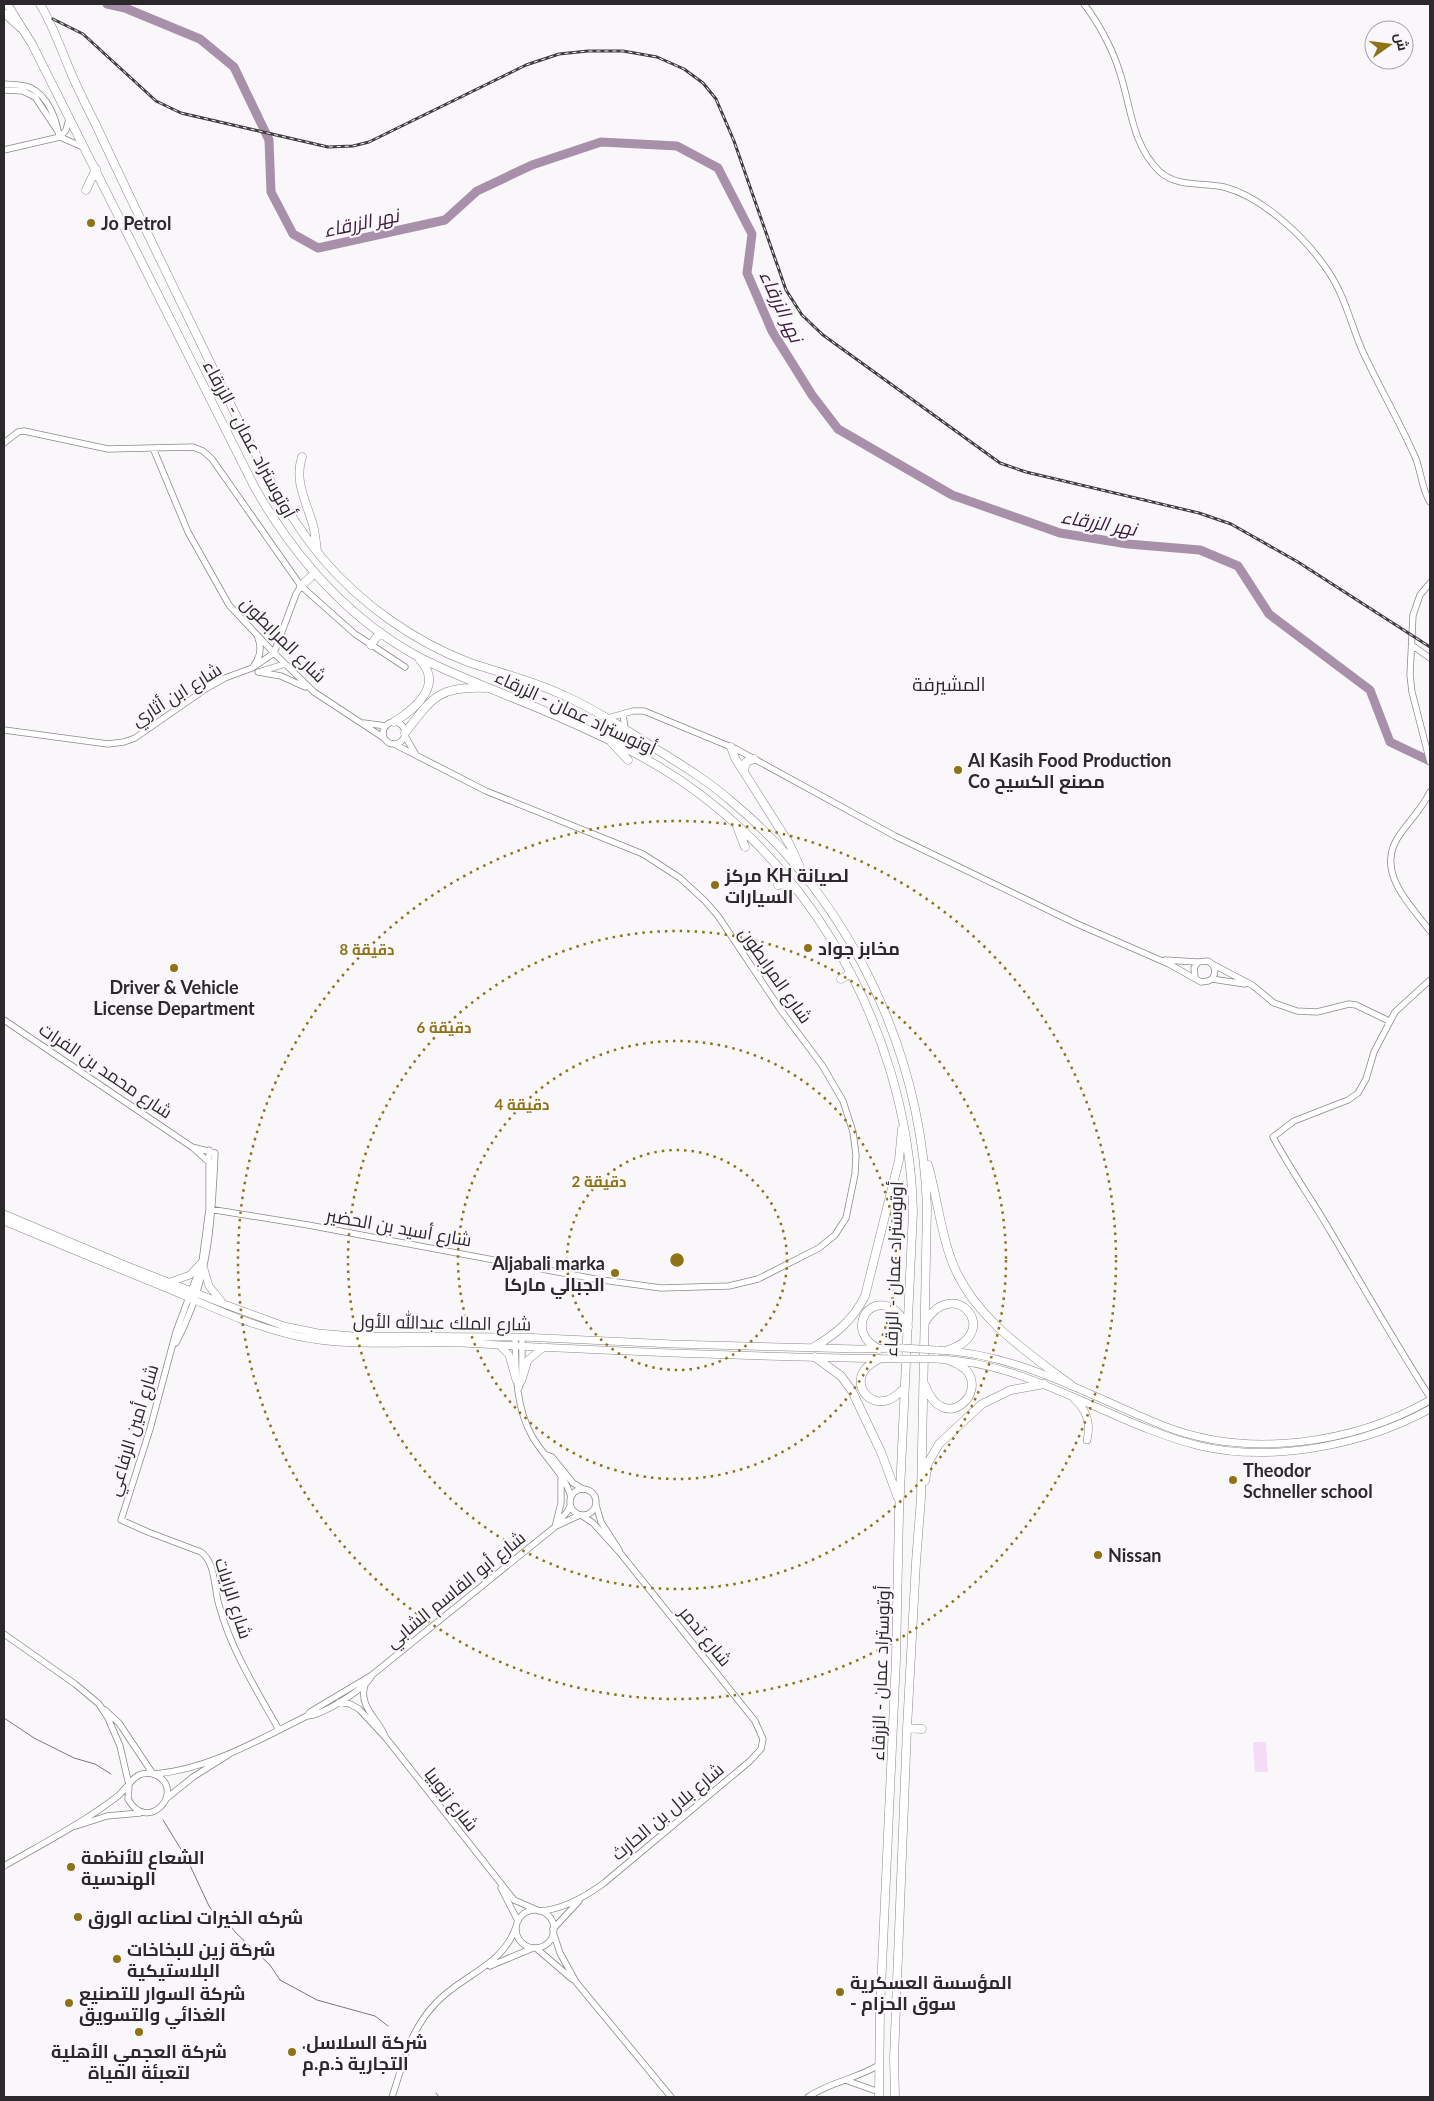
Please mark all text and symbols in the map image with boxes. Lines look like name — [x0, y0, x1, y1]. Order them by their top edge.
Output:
north arrow — [1364, 20, 1414, 70]
text: ش — [1391, 31, 1413, 53]
water label: نهر الزرقاء — [321, 202, 403, 242]
place label: Jo Petrol — [101, 212, 171, 234]
marker: Jo Petrol — [85, 217, 97, 229]
water label: نهر الزرقاء — [755, 267, 809, 348]
street label: أوتوستراد عمان - الزرقاء — [198, 356, 301, 522]
water label: نهر الزرقاء — [1059, 504, 1140, 541]
street label: شارع المرابطون — [235, 592, 331, 688]
street label: شارع ابن أثاري — [127, 658, 227, 734]
street label: أوتوستراد عمان - الزرقاء — [491, 665, 660, 760]
district label: المشيرفة — [912, 672, 986, 696]
place label: Al Kasih Food Production Co مصنع الكسيح — [967, 749, 1171, 794]
marker: Al Kasih Food Production Co مصنع الكسيح — [952, 764, 964, 776]
place label: مركز KH لصيانة السيارات — [724, 864, 849, 907]
marker: مركز KH لصيانة السيارات — [709, 879, 721, 891]
street label: شارع المرابطون — [733, 923, 817, 1028]
place label: مخابز جواد — [818, 937, 900, 960]
text: 8 دقيقة — [340, 940, 394, 958]
marker: مخابز جواد — [802, 942, 814, 954]
marker: Driver & Vehicle License Department — [168, 962, 180, 974]
place label: Driver & Vehicle License Department — [93, 976, 255, 1019]
street label: شارع محمد بن الفرات — [34, 1017, 177, 1124]
text: 6 دقيقة — [417, 1018, 471, 1036]
text: 4 دقيقة — [495, 1095, 549, 1113]
text: 2 دقيقة — [572, 1172, 626, 1190]
street label: أوتوستراد عمان - الزرقاء — [879, 1181, 908, 1357]
street label: شارع أسيد بن الحضير — [323, 1203, 474, 1253]
centre of rings — [668, 1251, 686, 1269]
place label: Aljabali marka الجبالي ماركا — [491, 1252, 605, 1300]
marker: Aljabali marka الجبالي ماركا — [609, 1267, 621, 1279]
street label: شارع الملك عبدالله الأول — [353, 1309, 531, 1337]
street label: شارع أمين الرفاعي — [102, 1362, 166, 1500]
place label: Theodor Schneller school — [1243, 1459, 1373, 1502]
marker: Theodor Schneller school — [1227, 1474, 1239, 1486]
street label: شارع أبو القاسم الشابي — [381, 1526, 532, 1655]
place label: Nissan — [1108, 1544, 1161, 1566]
marker: Nissan — [1092, 1549, 1104, 1561]
street label: شارع الرايات — [209, 1555, 257, 1642]
street label: أوتوستراد عمان - الزرقاء — [866, 1585, 895, 1761]
street label: شارع تدمر — [673, 1601, 737, 1672]
street label: شارع بلال بن الحارث — [606, 1758, 729, 1866]
street label: شارع زنوبيا — [419, 1763, 484, 1836]
place label: الشعاع للأنظمة الهندسية — [81, 1846, 205, 1890]
marker: الشعاع للأنظمة الهندسية — [65, 1861, 77, 1873]
place label: شركه الخيرات لصناعه الورق — [88, 1906, 303, 1929]
marker: شركه الخيرات لصناعه الورق — [72, 1911, 84, 1923]
place label: شركة زين للبخاخات البلاستيكية — [127, 1938, 275, 1981]
marker: شركة زين للبخاخات البلاستيكية — [111, 1953, 123, 1965]
place label: المؤسسة العسكرية - سوق الحزام — [850, 1971, 1012, 2016]
place label: شركة السوار للتصنيع الغذائي والتسويق — [79, 1982, 245, 2030]
marker: المؤسسة العسكرية - سوق الحزام — [834, 1986, 846, 1998]
marker: شركة السوار للتصنيع الغذائي والتسويق — [63, 1997, 75, 2009]
marker: شركة العجمي الأهلية لتعبئة المياة — [133, 2026, 145, 2038]
place label: .شركة السلاسل التجارية ذ.م.م — [302, 2031, 427, 2076]
place label: شركة العجمي الأهلية لتعبئة المياة — [51, 2040, 227, 2083]
marker: .شركة السلاسل التجارية ذ.م.م — [286, 2046, 298, 2058]

